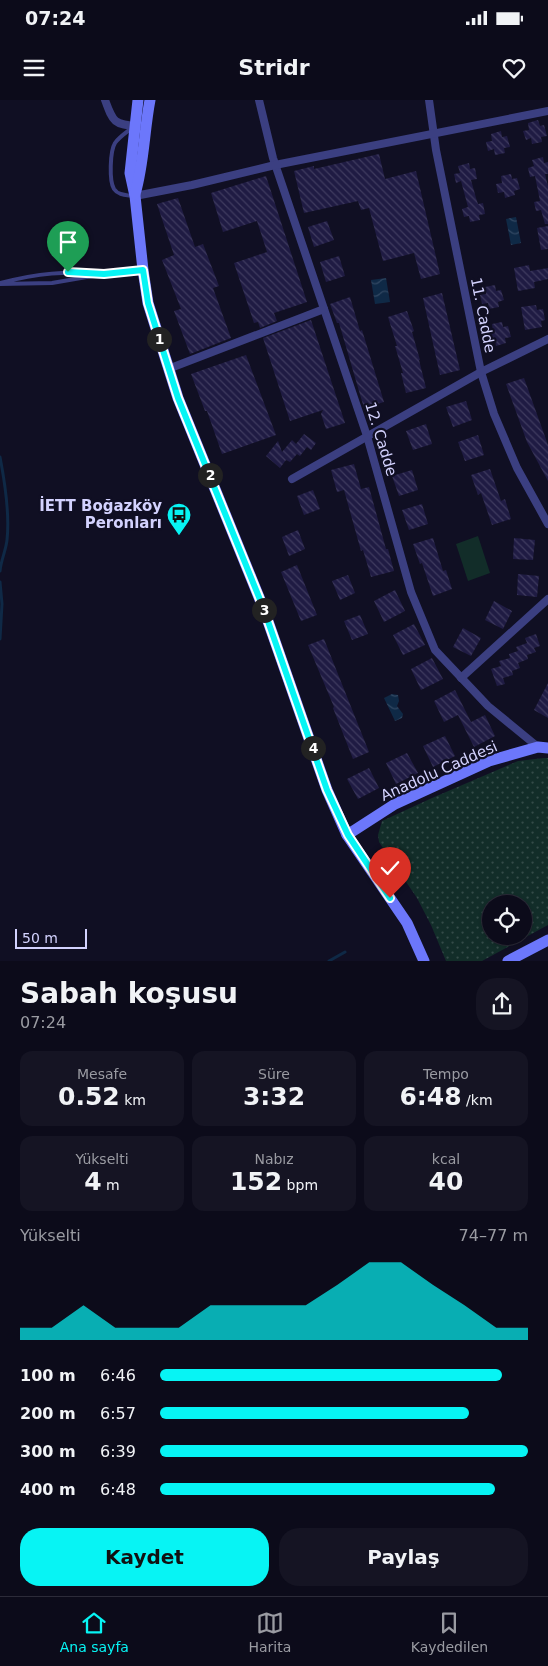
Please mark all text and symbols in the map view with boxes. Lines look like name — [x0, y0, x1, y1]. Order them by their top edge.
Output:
text: 07:24 — [25, 7, 85, 29]
icon: menu — [20, 54, 48, 82]
icon: heart — [500, 54, 528, 82]
text: Stridr — [238, 55, 310, 80]
pin — [47, 221, 89, 272]
icon: arrive — [54, 228, 82, 256]
street label: 11. Cadde — [467, 276, 499, 354]
pin: 1 — [146, 326, 172, 352]
text: 1 — [155, 331, 164, 347]
street label: 12. Cadde — [361, 400, 401, 478]
pin: 2 — [198, 462, 222, 488]
text: 2 — [206, 467, 215, 483]
place label: İETT Boğazköy Peronları — [39, 496, 162, 532]
bus stop icon: İETT Boğazköy Peronları — [166, 502, 192, 536]
pin: 3 — [252, 598, 276, 622]
text: 3 — [260, 602, 269, 618]
pin: 4 — [300, 736, 326, 760]
street label: Anadolu Caddesi — [378, 737, 500, 805]
text: 4 — [309, 740, 318, 756]
pin — [369, 847, 411, 898]
icon: check — [376, 854, 404, 882]
map controls — [482, 895, 532, 945]
button: locate — [482, 895, 532, 945]
scale bar — [15, 926, 88, 949]
text: 50 m — [22, 930, 58, 946]
text: Sabah koşusu — [20, 977, 238, 1010]
button: share — [476, 978, 528, 1030]
text: 07:24 — [20, 1013, 66, 1032]
text: Mesafe — [77, 1066, 127, 1082]
text: Süre — [258, 1066, 290, 1082]
text: Tempo — [423, 1066, 469, 1082]
text: 0.52 — [58, 1082, 120, 1111]
text: 3:32 — [243, 1082, 305, 1111]
text: 6:48 — [399, 1082, 462, 1111]
text: km — [120, 1092, 146, 1108]
text: /km — [462, 1092, 493, 1108]
text: Yükselti — [75, 1151, 129, 1167]
text: Nabız — [254, 1151, 294, 1167]
text: kcal — [432, 1151, 460, 1167]
text: 4 — [84, 1167, 102, 1196]
text: 152 — [230, 1167, 282, 1196]
text: 40 — [429, 1167, 463, 1196]
text: m — [102, 1177, 120, 1193]
text: bpm — [282, 1177, 318, 1193]
text: Yükselti — [20, 1226, 81, 1245]
text: 74–77 m — [459, 1226, 528, 1245]
text: 100 m — [20, 1366, 76, 1385]
text: 6:46 — [100, 1366, 136, 1385]
text: 200 m — [20, 1404, 76, 1423]
text: 6:57 — [100, 1404, 136, 1423]
text: 300 m — [20, 1442, 76, 1461]
text: 6:39 — [100, 1442, 136, 1461]
text: 400 m — [20, 1480, 76, 1499]
text: 6:48 — [100, 1480, 136, 1499]
button: Kaydet — [20, 1528, 269, 1586]
button: Paylaş — [279, 1528, 528, 1586]
tab: Ana sayfa — [60, 1609, 129, 1655]
tab: Harita — [248, 1609, 291, 1655]
tab: Kaydedilen — [411, 1609, 488, 1655]

